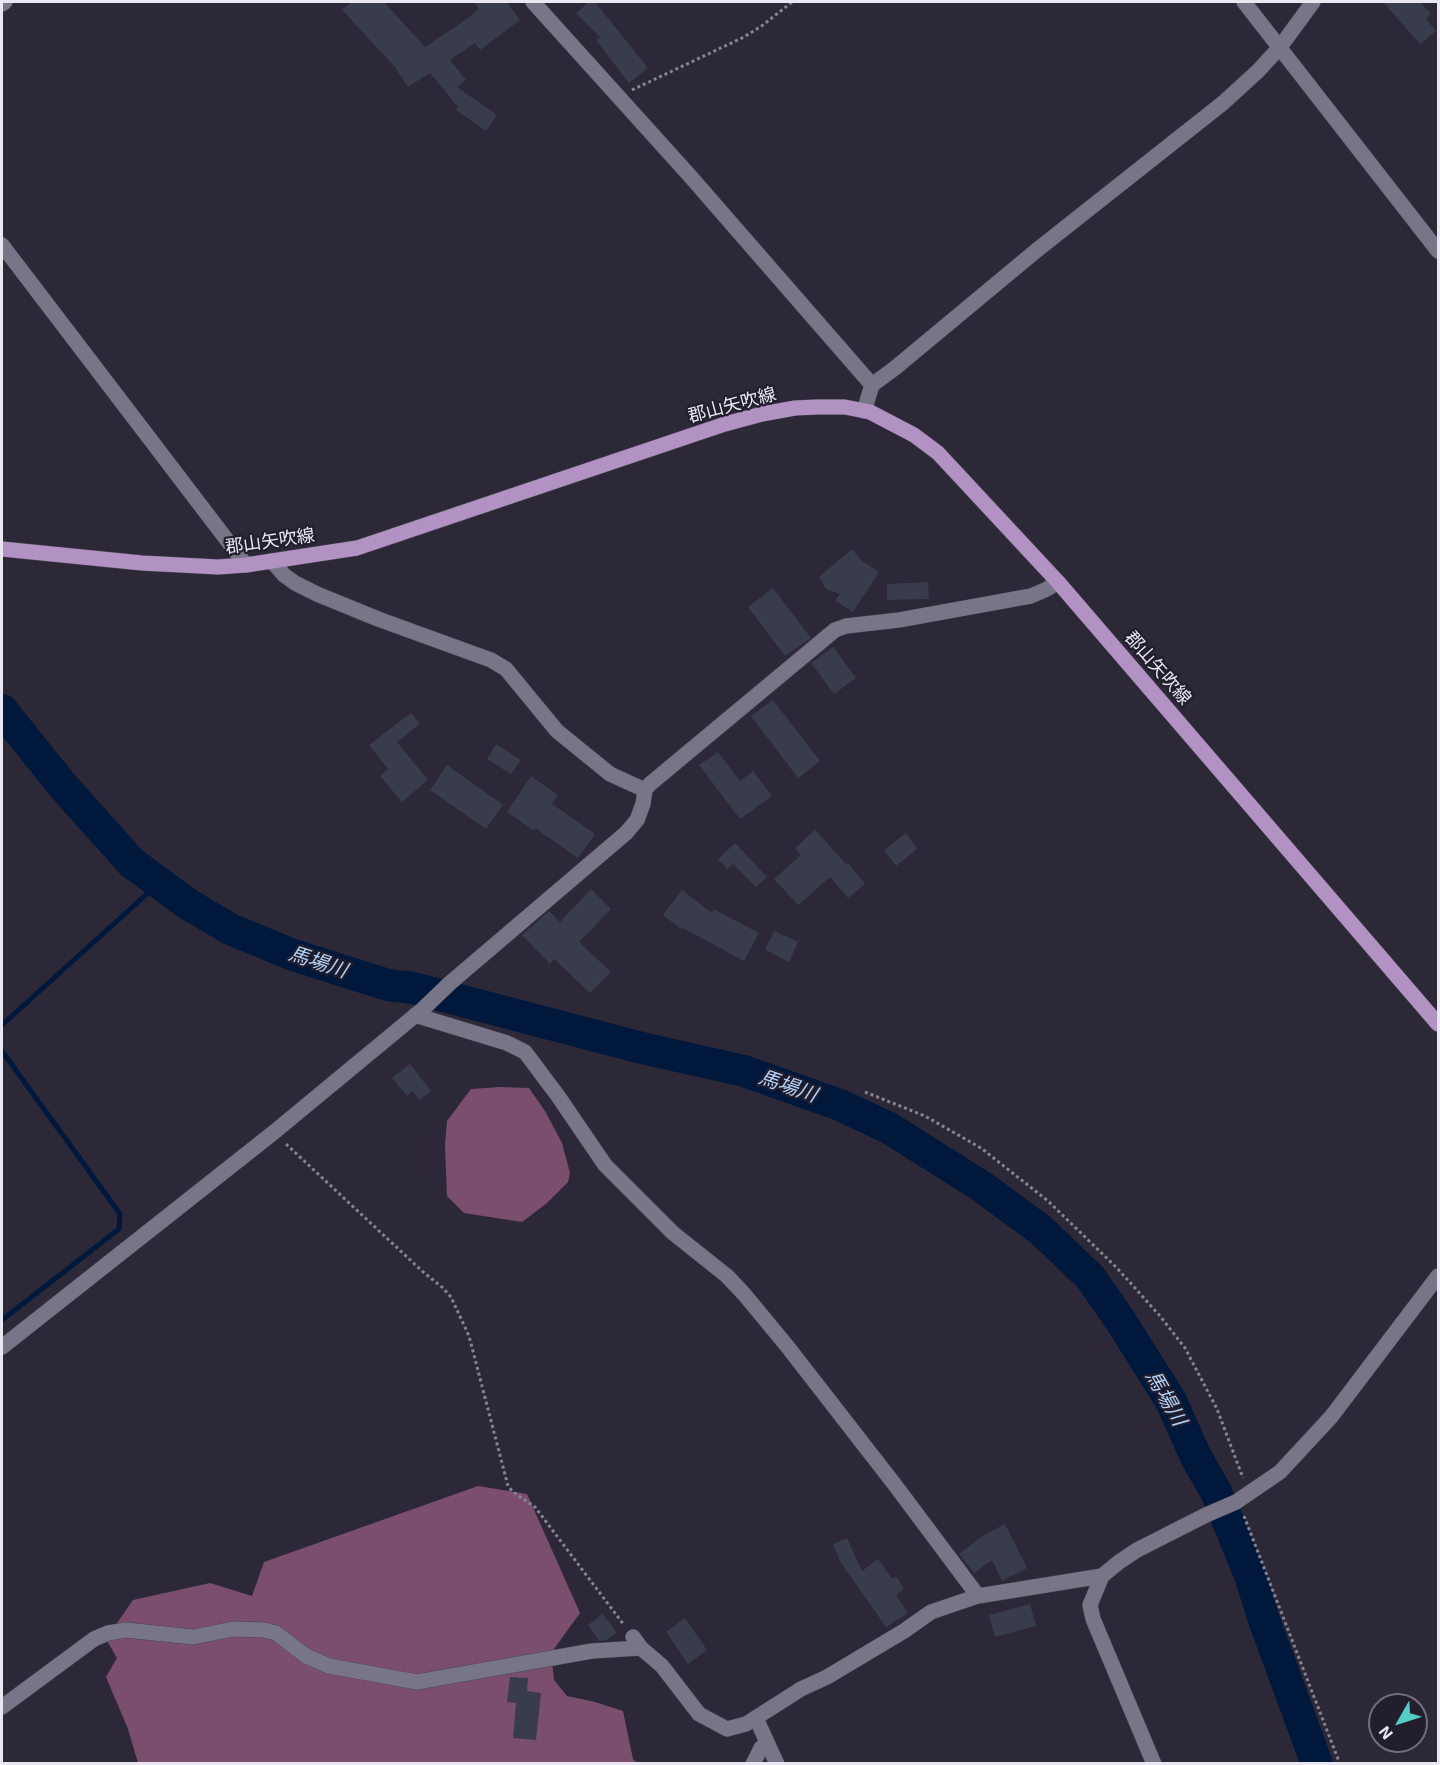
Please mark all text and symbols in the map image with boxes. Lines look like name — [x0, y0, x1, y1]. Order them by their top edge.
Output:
street label: 郡山矢吹線 — [686, 383, 778, 427]
street label: 郡山矢吹線 — [224, 524, 316, 558]
street label: 郡山矢吹線 — [1120, 627, 1196, 709]
water label: 馬場川 — [286, 941, 350, 983]
water label: 馬場川 — [756, 1065, 820, 1107]
water label: 馬場川 — [1141, 1366, 1191, 1430]
north arrow — [1368, 1693, 1428, 1753]
text: N — [1374, 1723, 1396, 1744]

